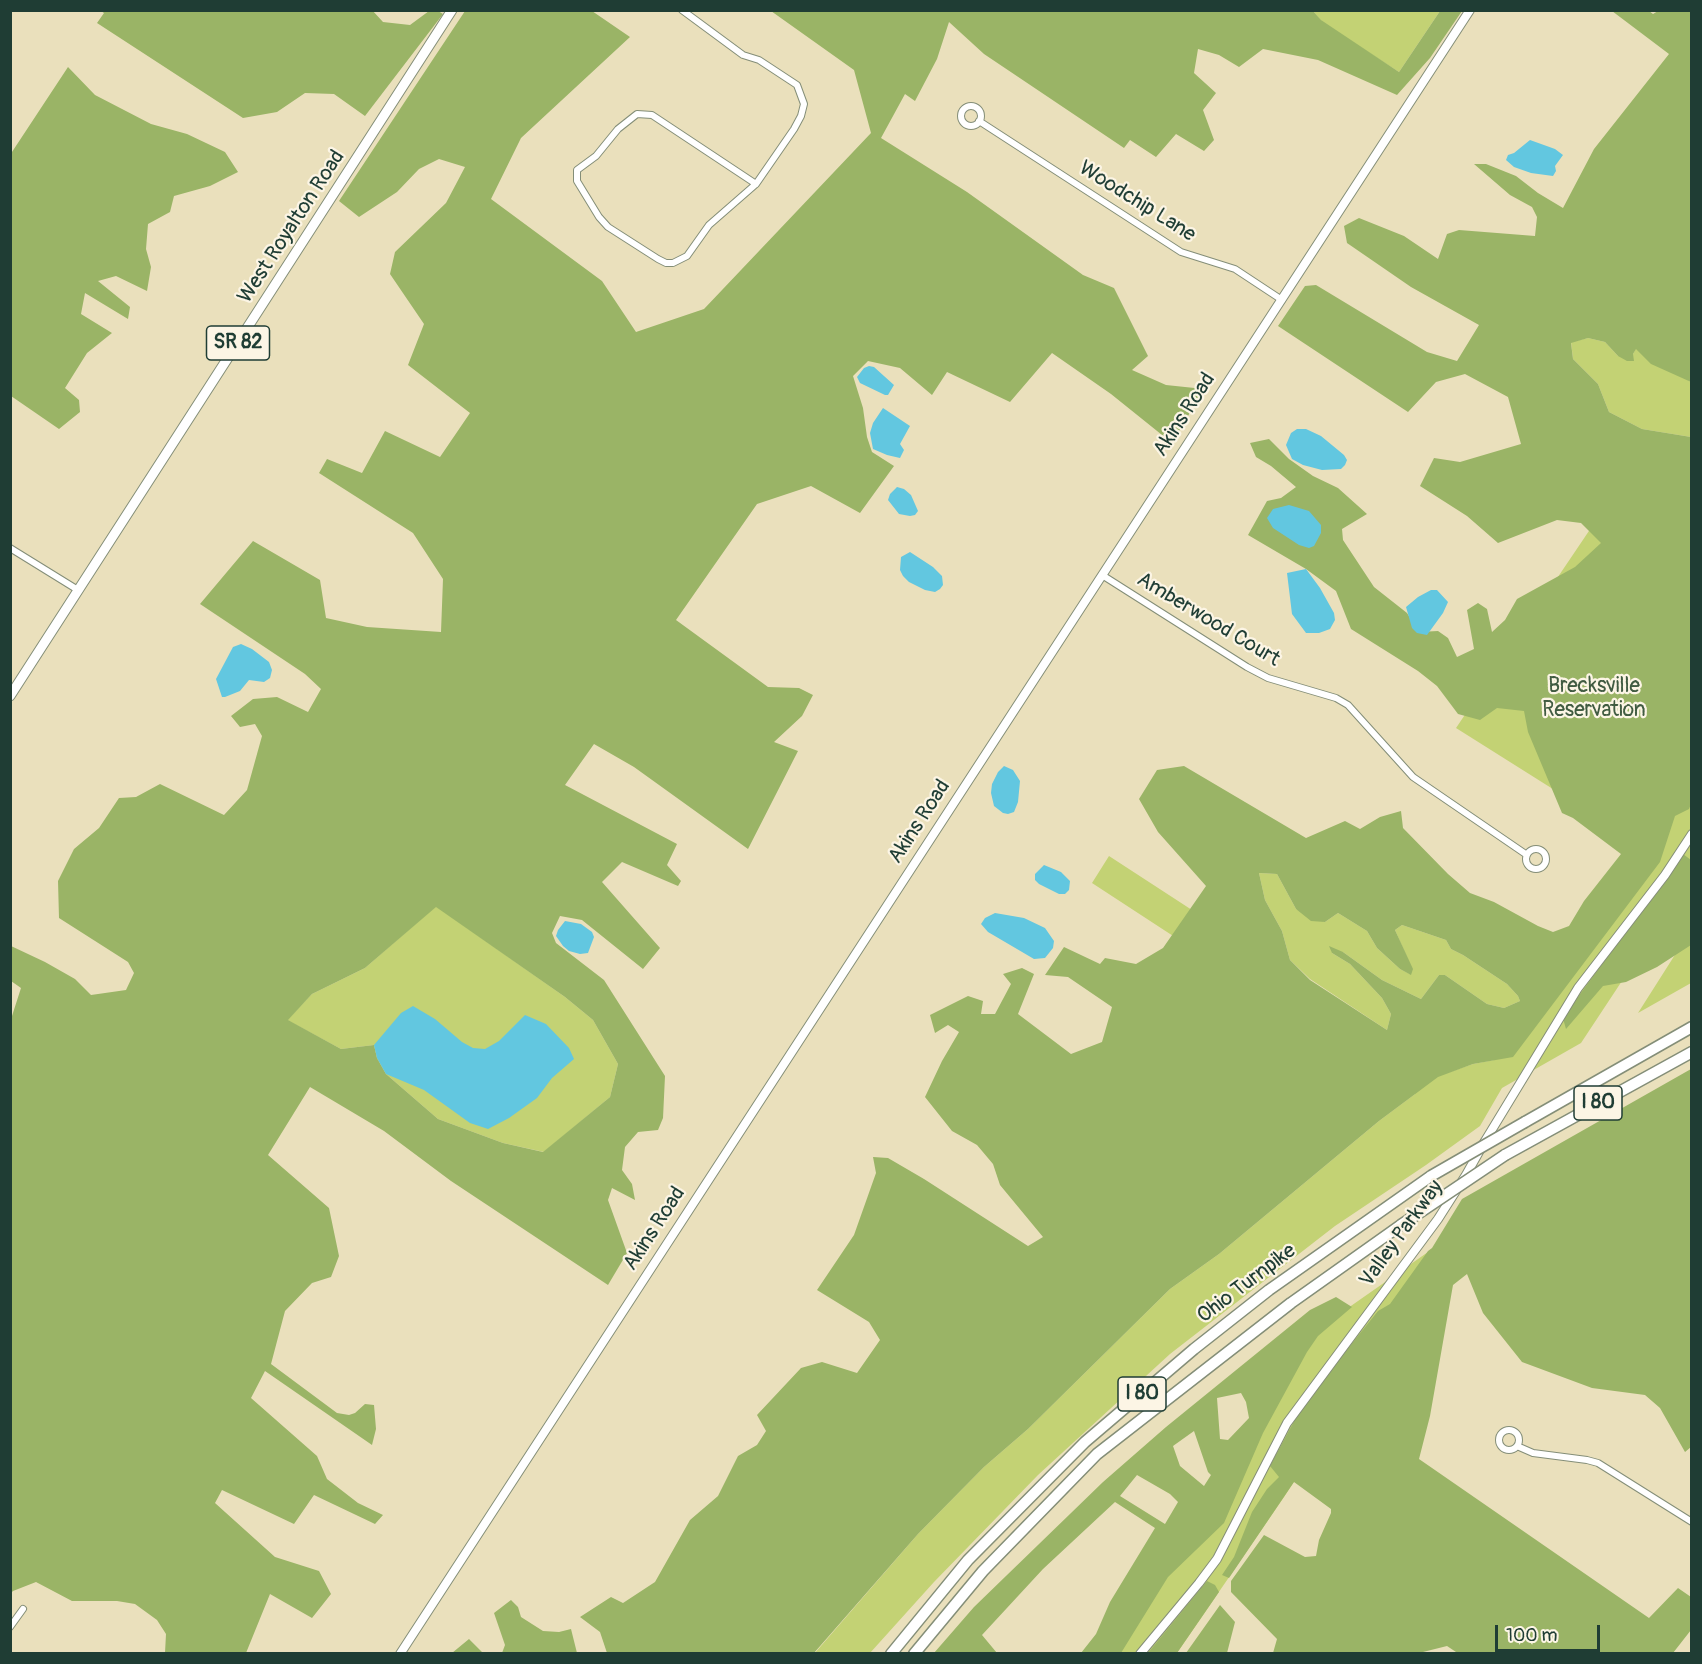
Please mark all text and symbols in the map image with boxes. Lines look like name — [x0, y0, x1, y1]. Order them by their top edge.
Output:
street label: West Royalton Road — [233, 146, 351, 308]
street label: Woodchip Lane — [1074, 156, 1200, 248]
road number: SR 82 — [206, 326, 270, 360]
street label: Akins Road — [1149, 368, 1221, 462]
street label: Amberwood Court — [1132, 567, 1284, 673]
park label: Brecksville Reservation — [1542, 674, 1646, 724]
street label: Akins Road — [884, 775, 956, 869]
road number: I 80 — [1574, 1086, 1622, 1120]
street label: Valley Parkway — [1355, 1176, 1449, 1292]
street label: Akins Road — [619, 1182, 691, 1276]
street label: Ohio Turnpike — [1193, 1239, 1301, 1329]
road number: I 80 — [1118, 1377, 1166, 1411]
scale bar — [1498, 1613, 1603, 1651]
text: 100 m — [1506, 1624, 1558, 1647]

